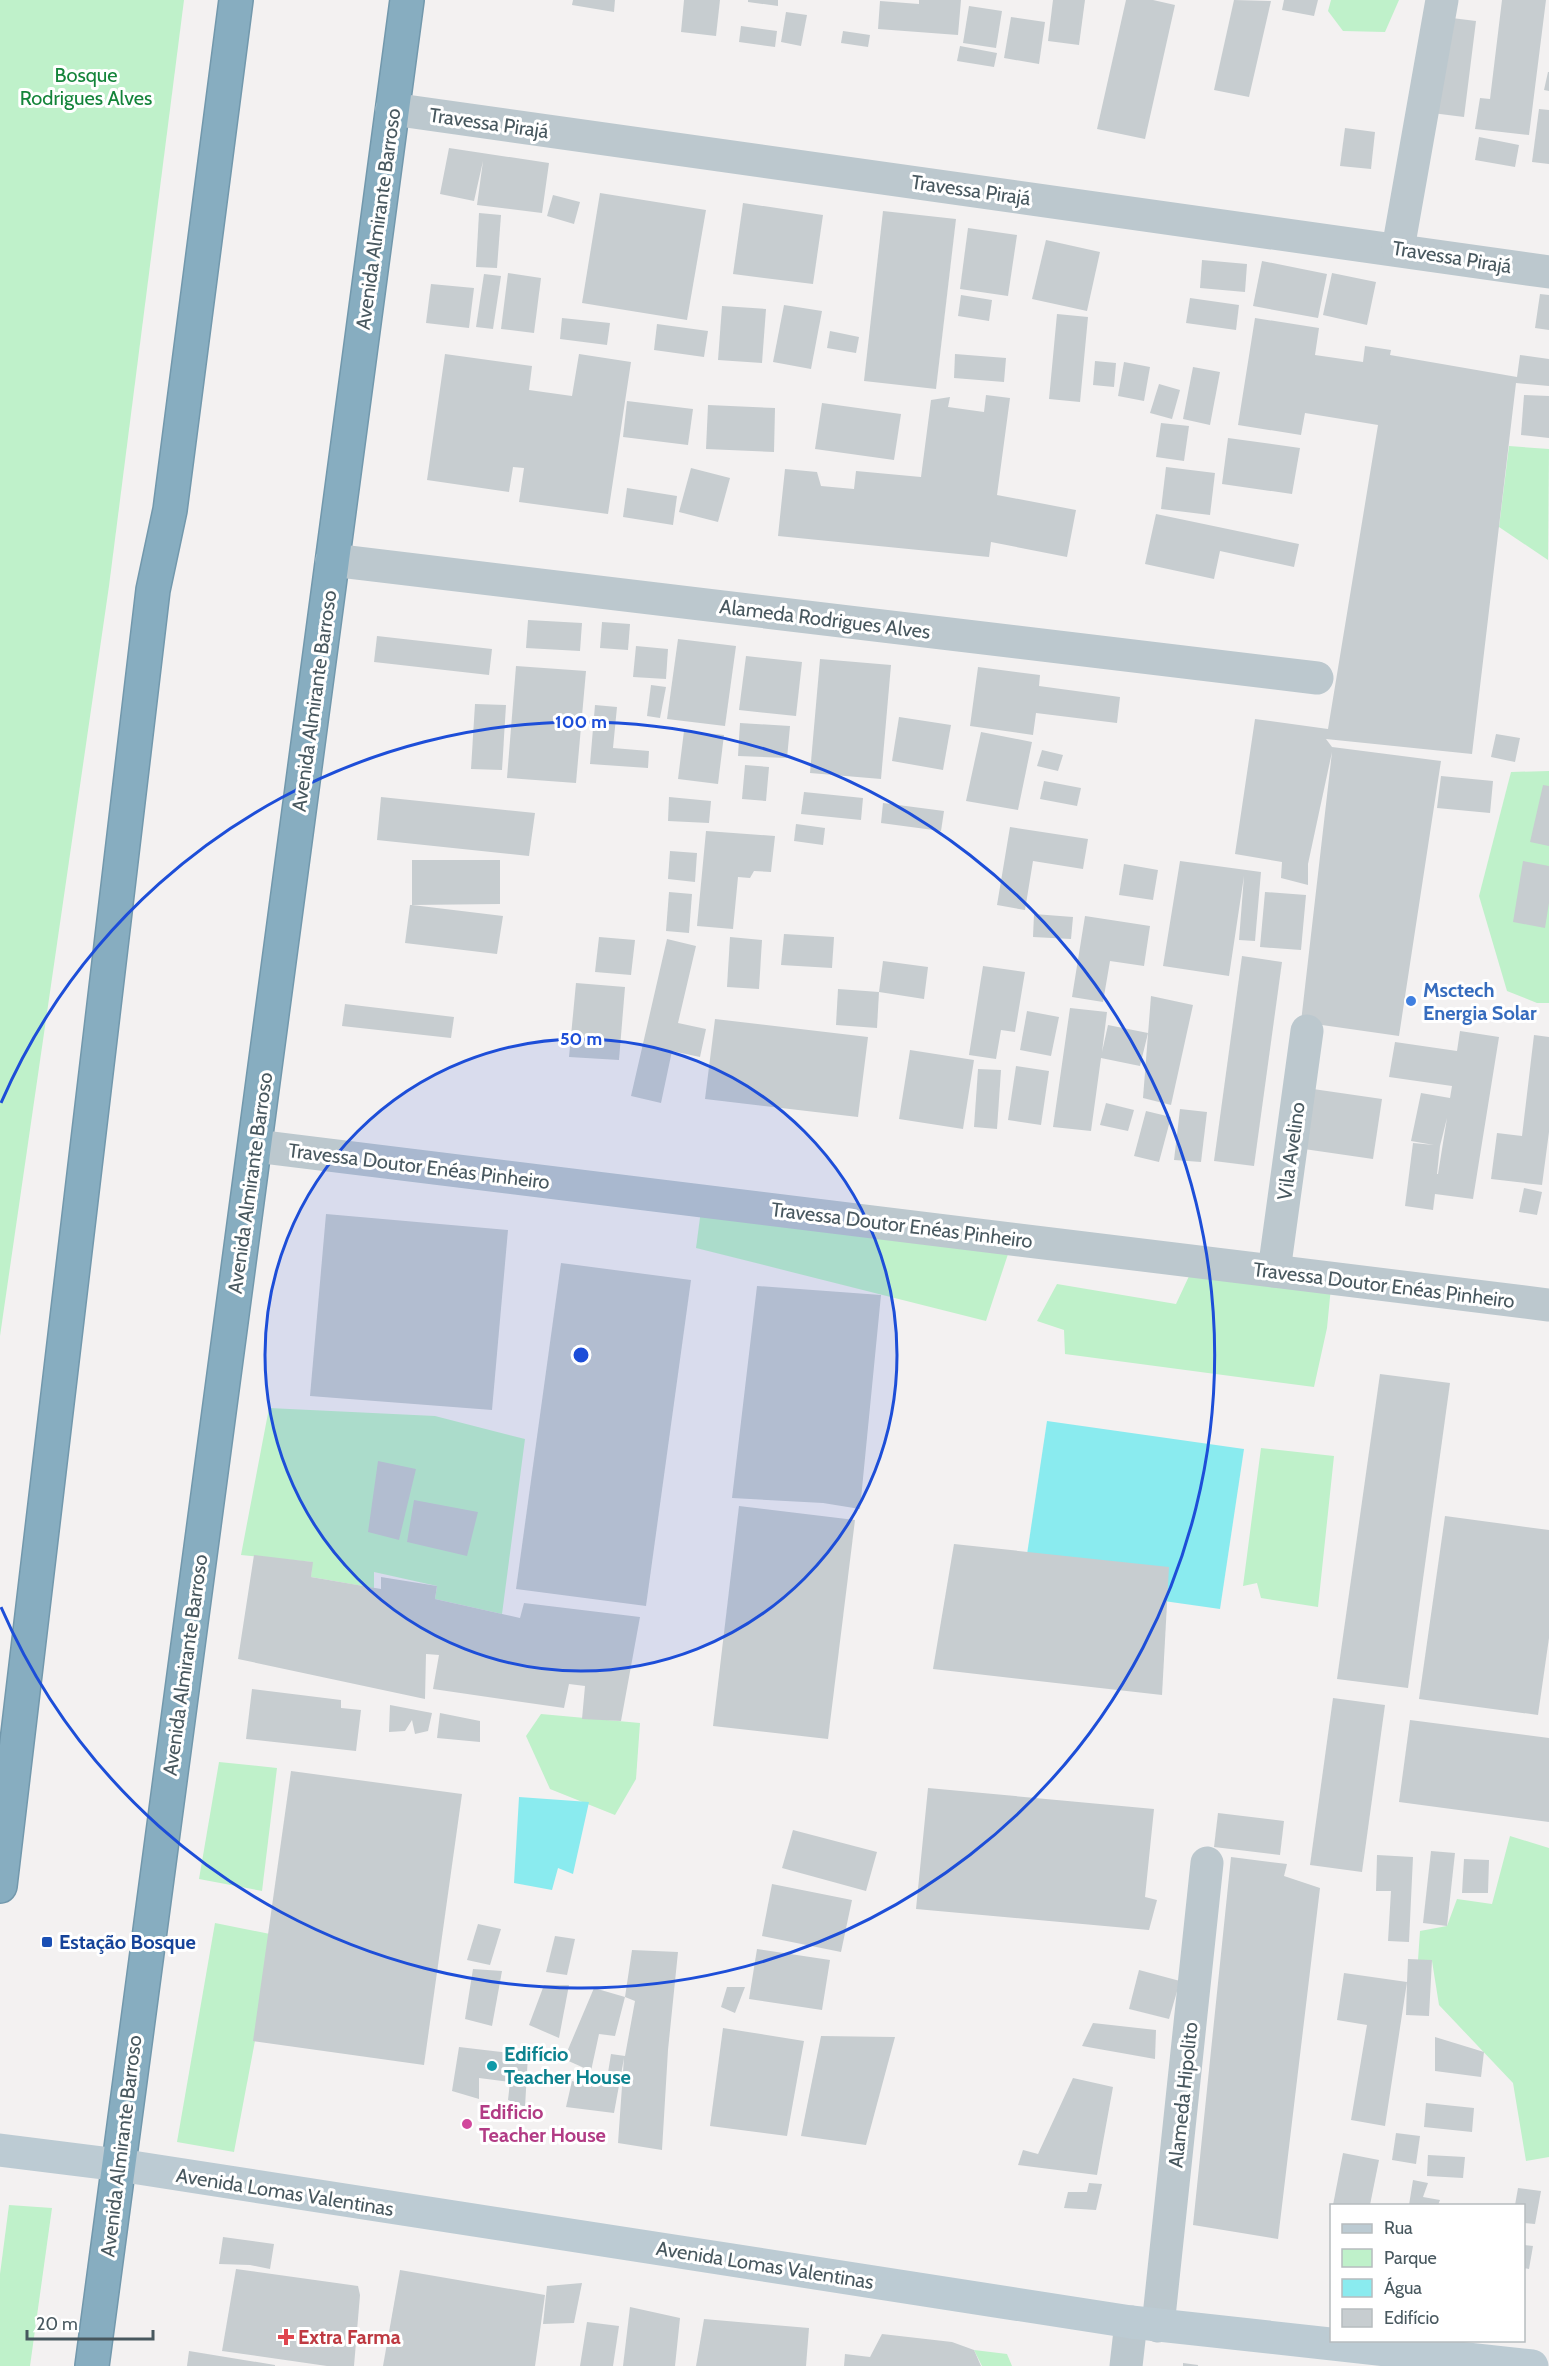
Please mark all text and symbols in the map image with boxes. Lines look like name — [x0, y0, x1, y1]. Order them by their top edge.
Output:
park label: Bosque Rodrigues Alves — [20, 63, 152, 110]
street label: Travessa Pirajá — [428, 103, 551, 143]
street label: Avenida Almirante Barroso — [351, 107, 405, 331]
street label: Travessa Pirajá — [910, 170, 1033, 210]
street label: Travessa Pirajá — [1391, 236, 1514, 278]
street label: Avenida Almirante Barroso — [287, 589, 341, 813]
street label: Alameda Rodrigues Alves — [718, 594, 932, 644]
text: 100 m — [555, 711, 607, 733]
place label: Msctech Energia Solar — [1423, 978, 1537, 1025]
marker: Msctech Energia Solar — [1404, 994, 1418, 1008]
text: 50 m — [560, 1028, 602, 1050]
street label: Avenida Almirante Barroso — [223, 1071, 277, 1295]
street label: Vila Avelino — [1272, 1100, 1310, 1202]
street label: Travessa Doutor Enéas Pinheiro — [287, 1138, 551, 1194]
street label: Travessa Doutor Enéas Pinheiro — [770, 1197, 1034, 1253]
street label: Travessa Doutor Enéas Pinheiro — [1252, 1257, 1516, 1313]
centre of rings — [571, 1345, 591, 1365]
street label: Avenida Almirante Barroso — [158, 1553, 212, 1777]
place label: Estação Bosque — [59, 1930, 196, 1954]
marker: Estação Bosque — [40, 1935, 54, 1949]
street label: Alameda Hipolito — [1163, 2021, 1203, 2169]
street label: Avenida Almirante Barroso — [95, 2034, 147, 2258]
place label: Edifício Teacher House — [504, 2042, 631, 2089]
marker: Edifício Teacher House — [485, 2059, 499, 2073]
place label: Edificio Teacher House — [479, 2100, 606, 2147]
marker: Edificio Teacher House — [460, 2117, 474, 2131]
street label: Avenida Lomas Valentinas — [175, 2163, 395, 2221]
legend — [1330, 2204, 1525, 2342]
text: Rua — [1384, 2217, 1413, 2239]
street label: Avenida Lomas Valentinas — [655, 2236, 875, 2294]
text: Parque — [1384, 2247, 1437, 2269]
text: Água — [1384, 2277, 1422, 2299]
scale bar — [27, 2303, 153, 2341]
text: Edifício — [1384, 2307, 1439, 2329]
text: 20 m — [36, 2313, 78, 2335]
place label: Extra Farma — [298, 2325, 401, 2349]
marker: Extra Farma — [279, 2330, 293, 2344]

